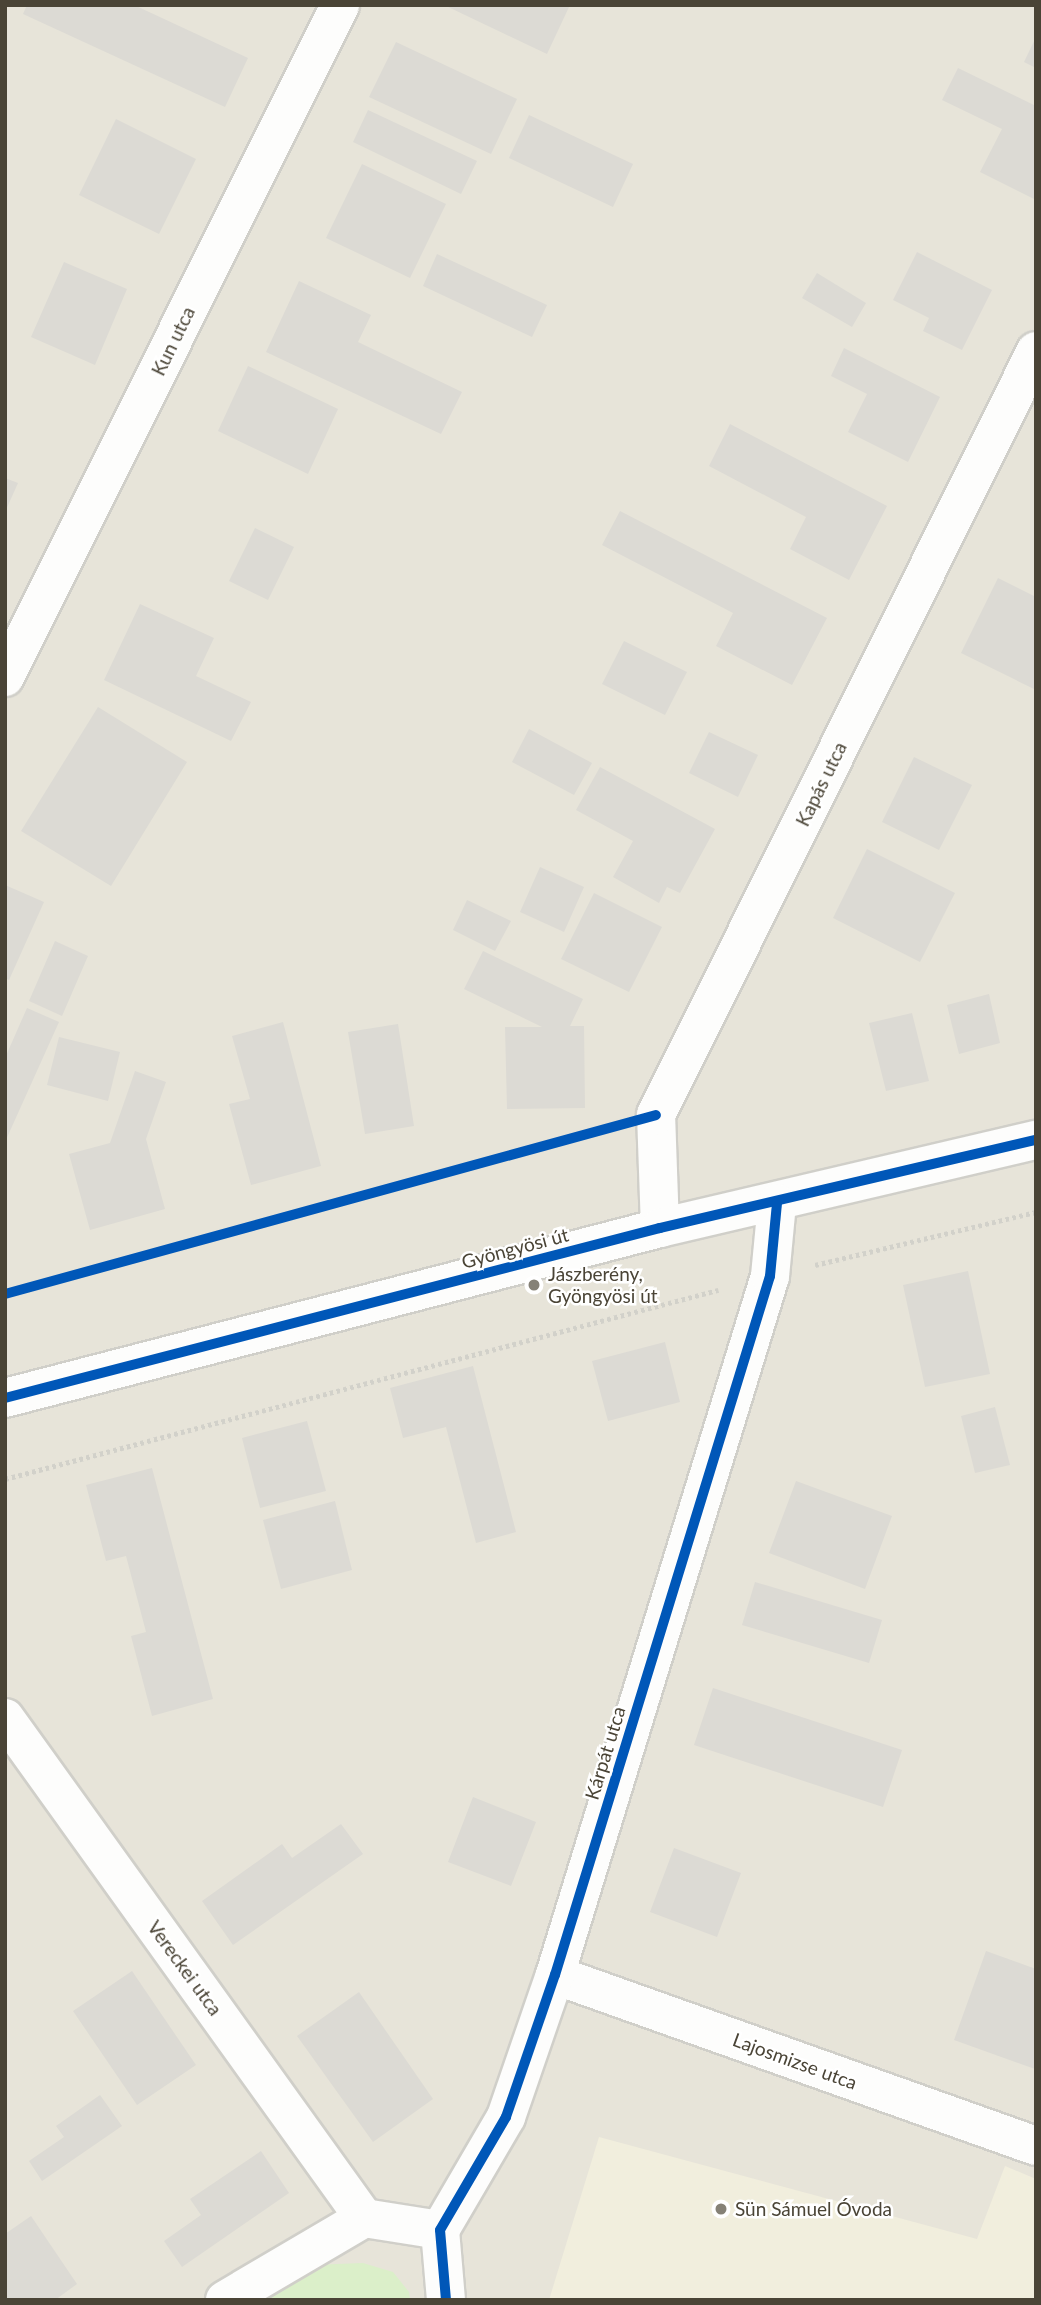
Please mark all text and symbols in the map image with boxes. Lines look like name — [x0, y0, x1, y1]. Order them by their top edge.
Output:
street label: Kun utca — [147, 303, 199, 379]
street label: Kapás utca — [791, 738, 851, 830]
street label: Gyöngyösi út — [459, 1223, 571, 1273]
place label: Jászberény, Gyöngyösi út — [548, 1263, 658, 1307]
marker: Jászberény, Gyöngyösi út — [526, 1277, 542, 1293]
street label: Kárpát utca — [580, 1704, 630, 1802]
street label: Vereckei utca — [143, 1916, 227, 2020]
street label: Lajosmizse utca — [730, 2028, 860, 2094]
place label: Sün Sámuel Óvoda — [735, 2198, 892, 2220]
marker: Sün Sámuel Óvoda — [713, 2201, 729, 2217]

